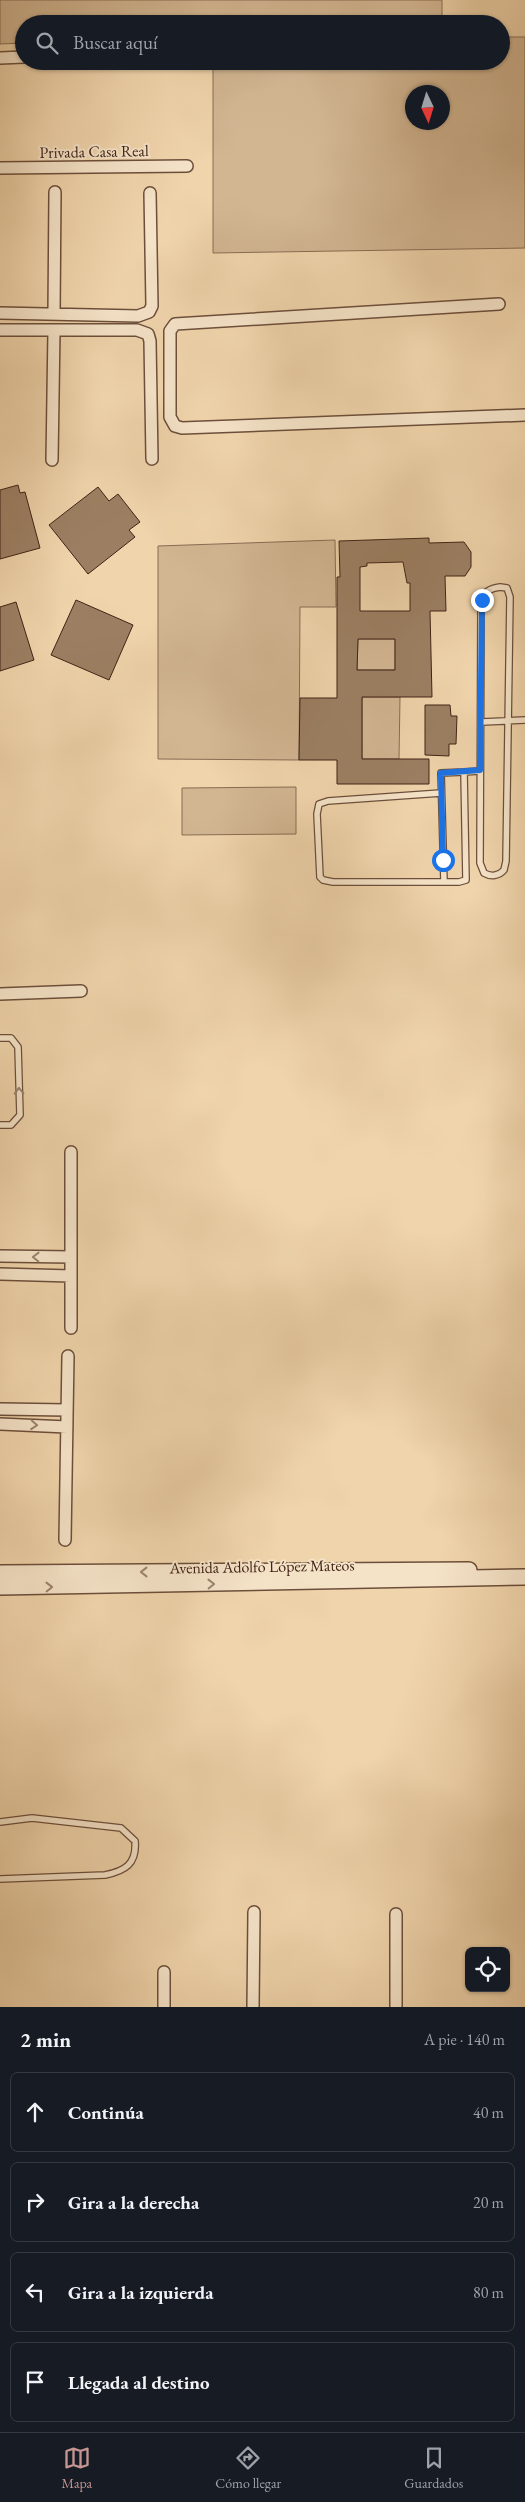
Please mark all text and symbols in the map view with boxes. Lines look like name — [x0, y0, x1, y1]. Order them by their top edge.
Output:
search box — [15, 15, 510, 70]
icon: search — [33, 29, 61, 57]
text: Buscar aquí — [73, 30, 158, 55]
north arrow — [405, 85, 450, 130]
street label: Privada Casa Real — [39, 140, 149, 163]
route end — [471, 589, 494, 612]
route start — [432, 849, 455, 872]
one-way arrow — [14, 1087, 25, 1095]
one-way arrow — [31, 1252, 39, 1262]
one-way arrow — [30, 1419, 38, 1430]
street label: Avenida Adolfo López Mateos — [168, 1554, 355, 1579]
one-way arrow — [140, 1567, 148, 1577]
one-way arrow — [208, 1579, 215, 1589]
one-way arrow — [45, 1581, 53, 1592]
map controls — [465, 1947, 510, 1992]
button: locate — [465, 1947, 510, 1992]
text: 2 min — [20, 2026, 71, 2053]
text: A pie · 140 m — [424, 2029, 505, 2050]
icon: ahead — [21, 2098, 49, 2126]
text: Continúa — [68, 2100, 144, 2125]
text: 40 m — [473, 2102, 504, 2123]
icon: right — [21, 2188, 49, 2216]
text: Gira a la derecha — [68, 2190, 199, 2215]
text: 20 m — [473, 2192, 504, 2213]
icon: left — [21, 2278, 49, 2306]
text: Gira a la izquierda — [68, 2280, 214, 2305]
text: 80 m — [473, 2282, 504, 2303]
icon: arrive — [21, 2368, 49, 2396]
text: Llegada al destino — [68, 2370, 210, 2395]
tab: Mapa — [62, 2444, 92, 2492]
tab: Cómo llegar — [215, 2444, 281, 2492]
tab: Guardados — [404, 2444, 463, 2492]

